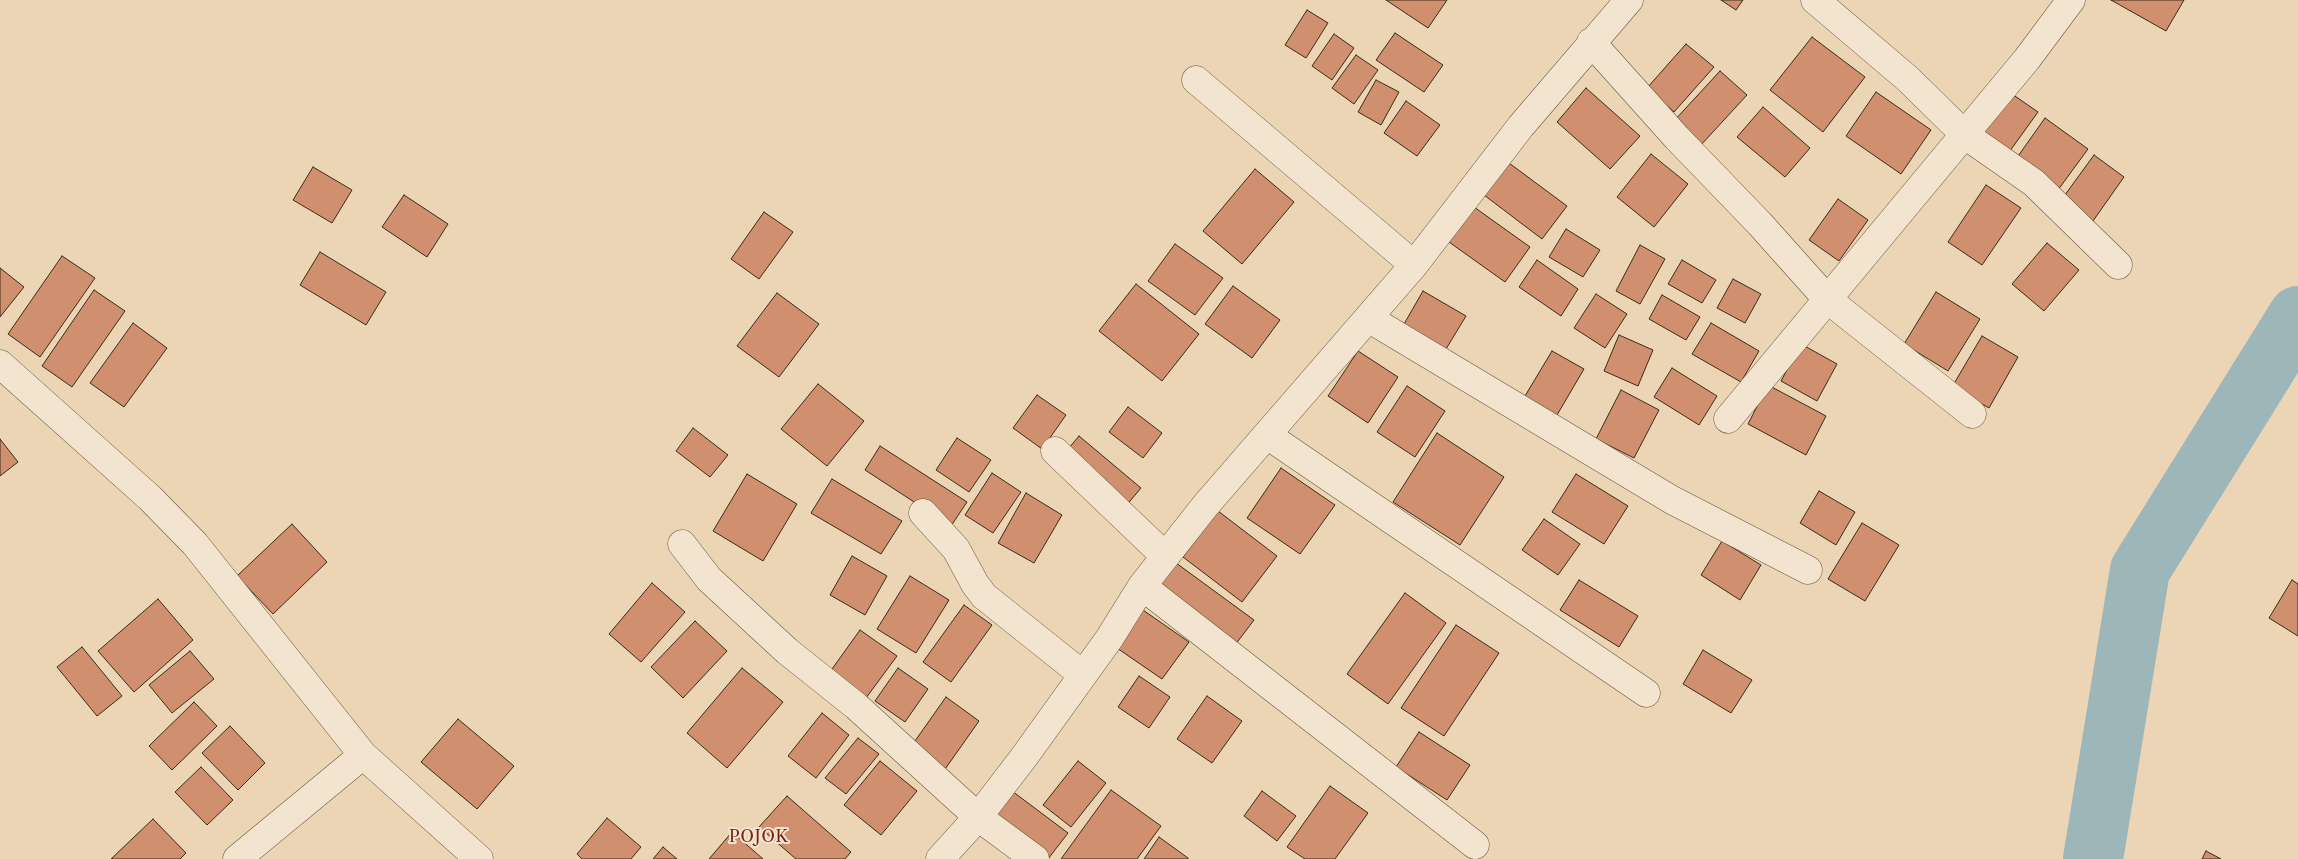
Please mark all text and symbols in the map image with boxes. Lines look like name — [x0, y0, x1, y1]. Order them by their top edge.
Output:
district label: POJOK — [728, 827, 790, 847]

